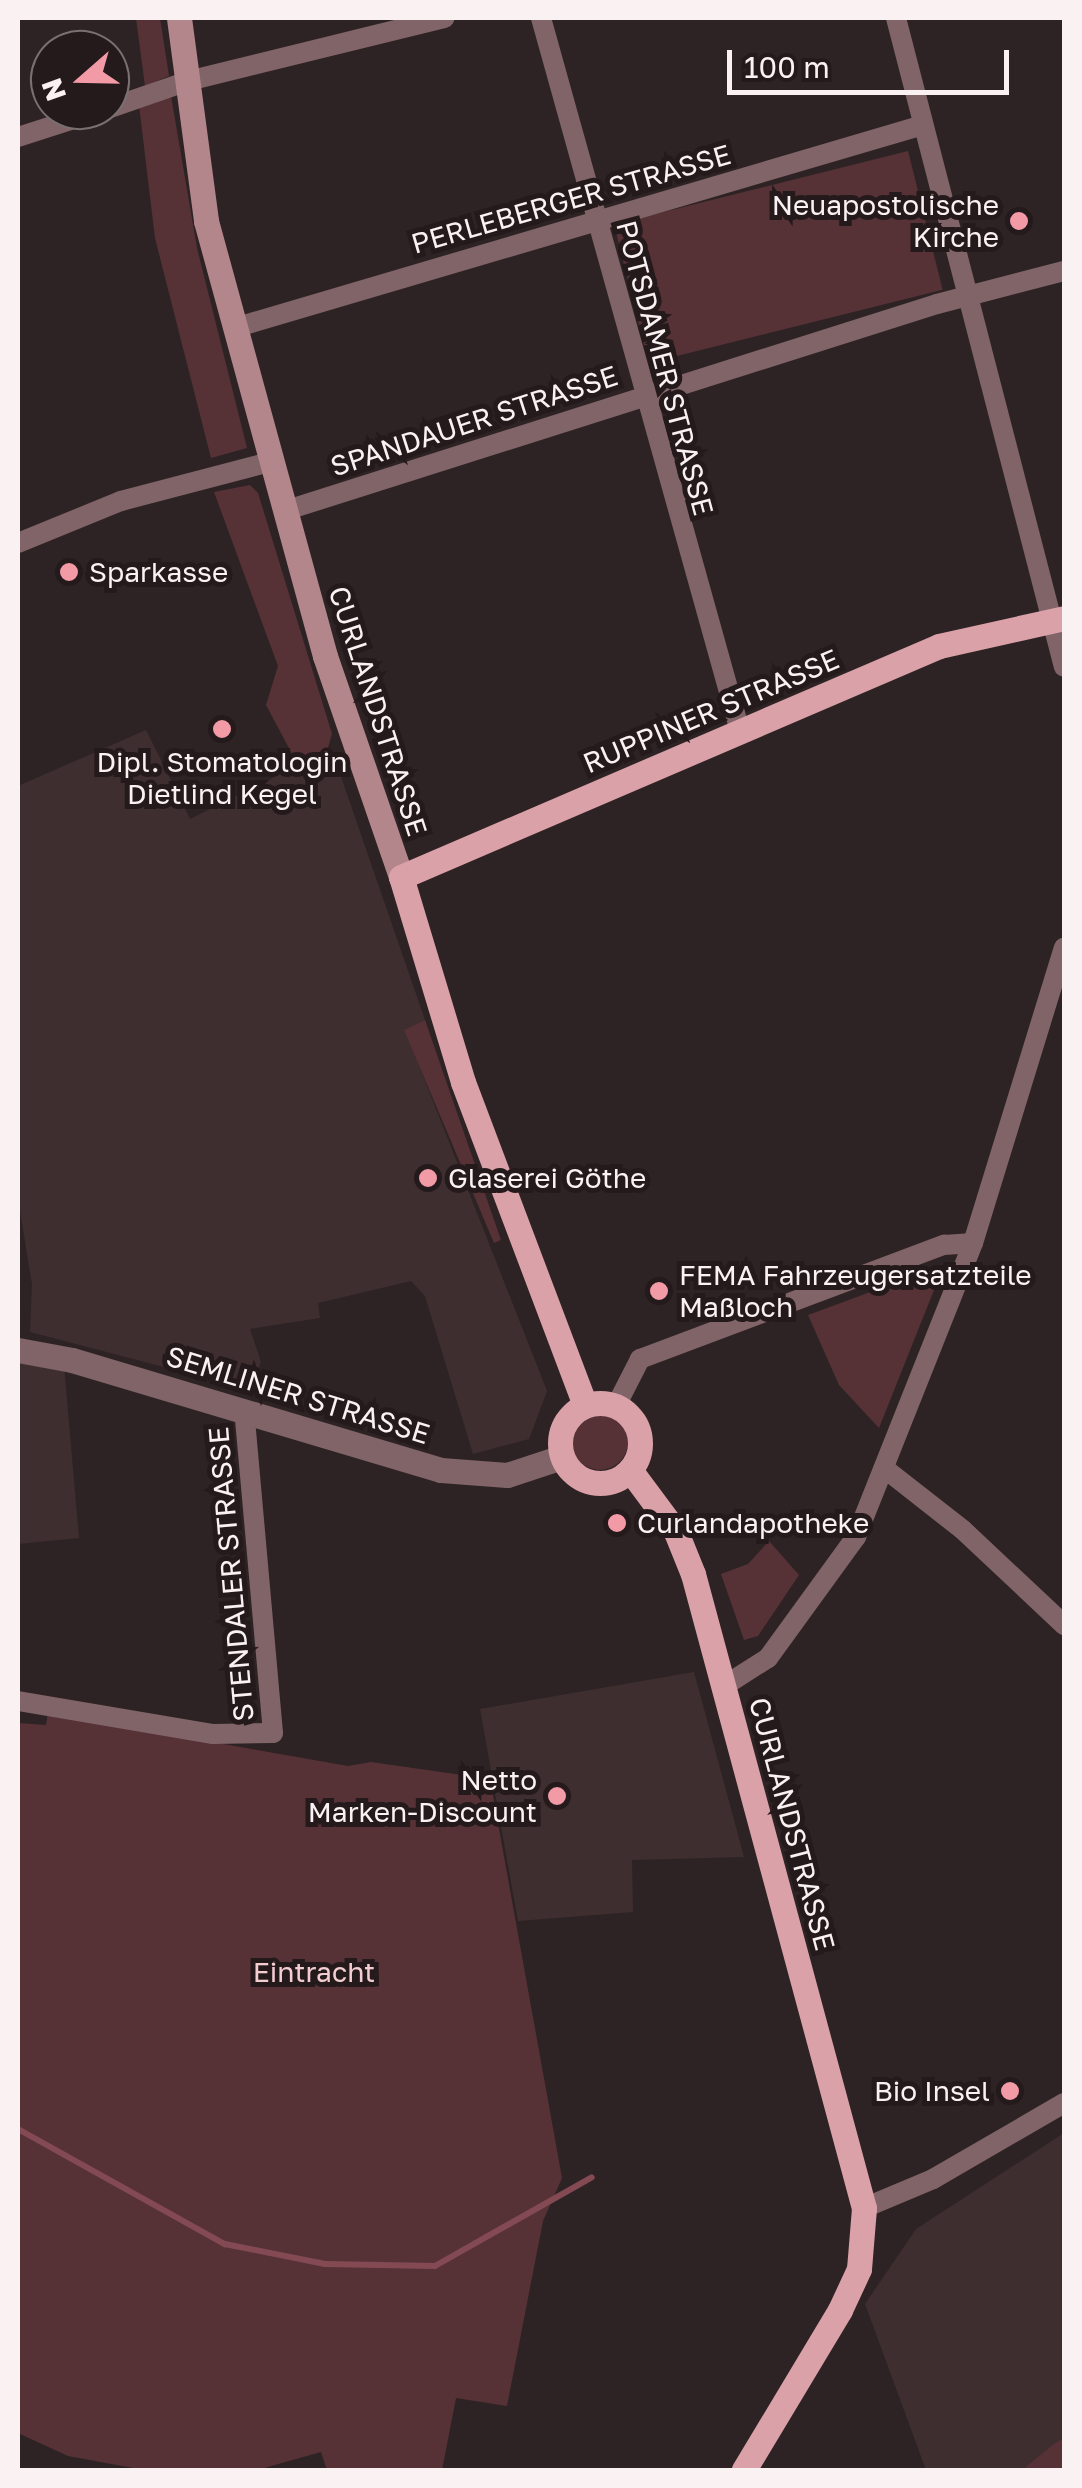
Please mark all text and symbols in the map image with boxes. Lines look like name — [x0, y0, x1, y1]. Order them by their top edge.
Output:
north arrow — [30, 30, 130, 130]
scale bar — [732, 30, 1014, 92]
text: 100 m — [744, 49, 830, 85]
text: N — [34, 74, 72, 105]
street label: PERLEBERGER STRASSE — [407, 137, 735, 261]
place label: Neuapostolische Kirche — [772, 188, 999, 254]
marker: Neuapostolische Kirche — [1008, 210, 1030, 232]
street label: POTSDAMER STRASSE — [609, 217, 721, 519]
street label: SPANDAUER STRASSE — [326, 359, 622, 483]
place label: Sparkasse — [89, 555, 228, 589]
marker: Sparkasse — [58, 561, 80, 583]
street label: CURLANDSTRASSE — [322, 582, 434, 840]
street label: RUPPINER STRASSE — [578, 642, 844, 780]
marker: Dipl. Stomatologin Dietlind Kegel — [211, 718, 233, 740]
place label: Dipl. Stomatologin Dietlind Kegel — [96, 745, 348, 811]
place label: Glaserei Göthe — [448, 1161, 646, 1195]
marker: Glaserei Göthe — [417, 1167, 439, 1189]
place label: FEMA Fahrzeugersatzteile Maßloch — [679, 1258, 1032, 1324]
marker: FEMA Fahrzeugersatzteile Maßloch — [648, 1280, 670, 1302]
street label: SEMLINER STRASSE — [162, 1339, 434, 1451]
street label: STENDALER STRASSE — [201, 1425, 261, 1723]
place label: Curlandapotheke — [637, 1506, 869, 1540]
marker: Curlandapotheke — [606, 1512, 628, 1534]
street label: CURLANDSTRASSE — [742, 1694, 842, 1954]
place label: Netto Marken-Discount — [308, 1763, 537, 1829]
marker: Netto Marken-Discount — [546, 1785, 568, 1807]
park label: Eintracht — [253, 1955, 375, 1989]
place label: Bio Insel — [874, 2074, 990, 2108]
marker: Bio Insel — [999, 2080, 1021, 2102]

